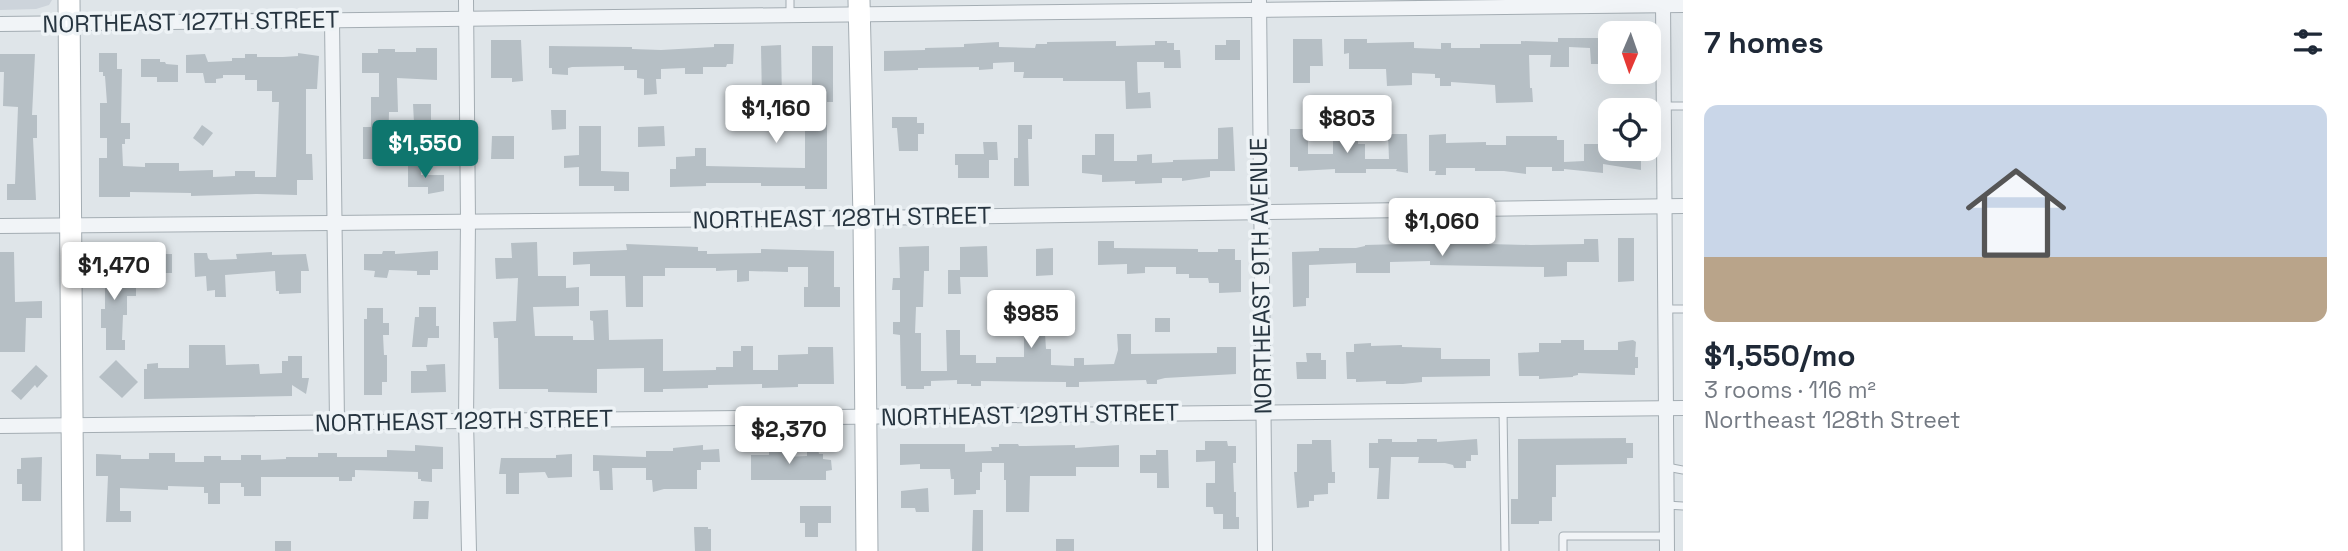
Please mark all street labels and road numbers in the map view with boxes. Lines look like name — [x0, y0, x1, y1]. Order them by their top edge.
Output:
street label: NORTHEAST 127TH STREET — [42, 3, 340, 40]
street label: NORTHEAST 9TH AVENUE — [1243, 137, 1278, 415]
street label: NORTHEAST 128TH STREET — [692, 199, 992, 236]
street label: NORTHEAST 129TH STREET — [880, 396, 1179, 433]
street label: NORTHEAST 129TH STREET — [314, 402, 613, 439]

